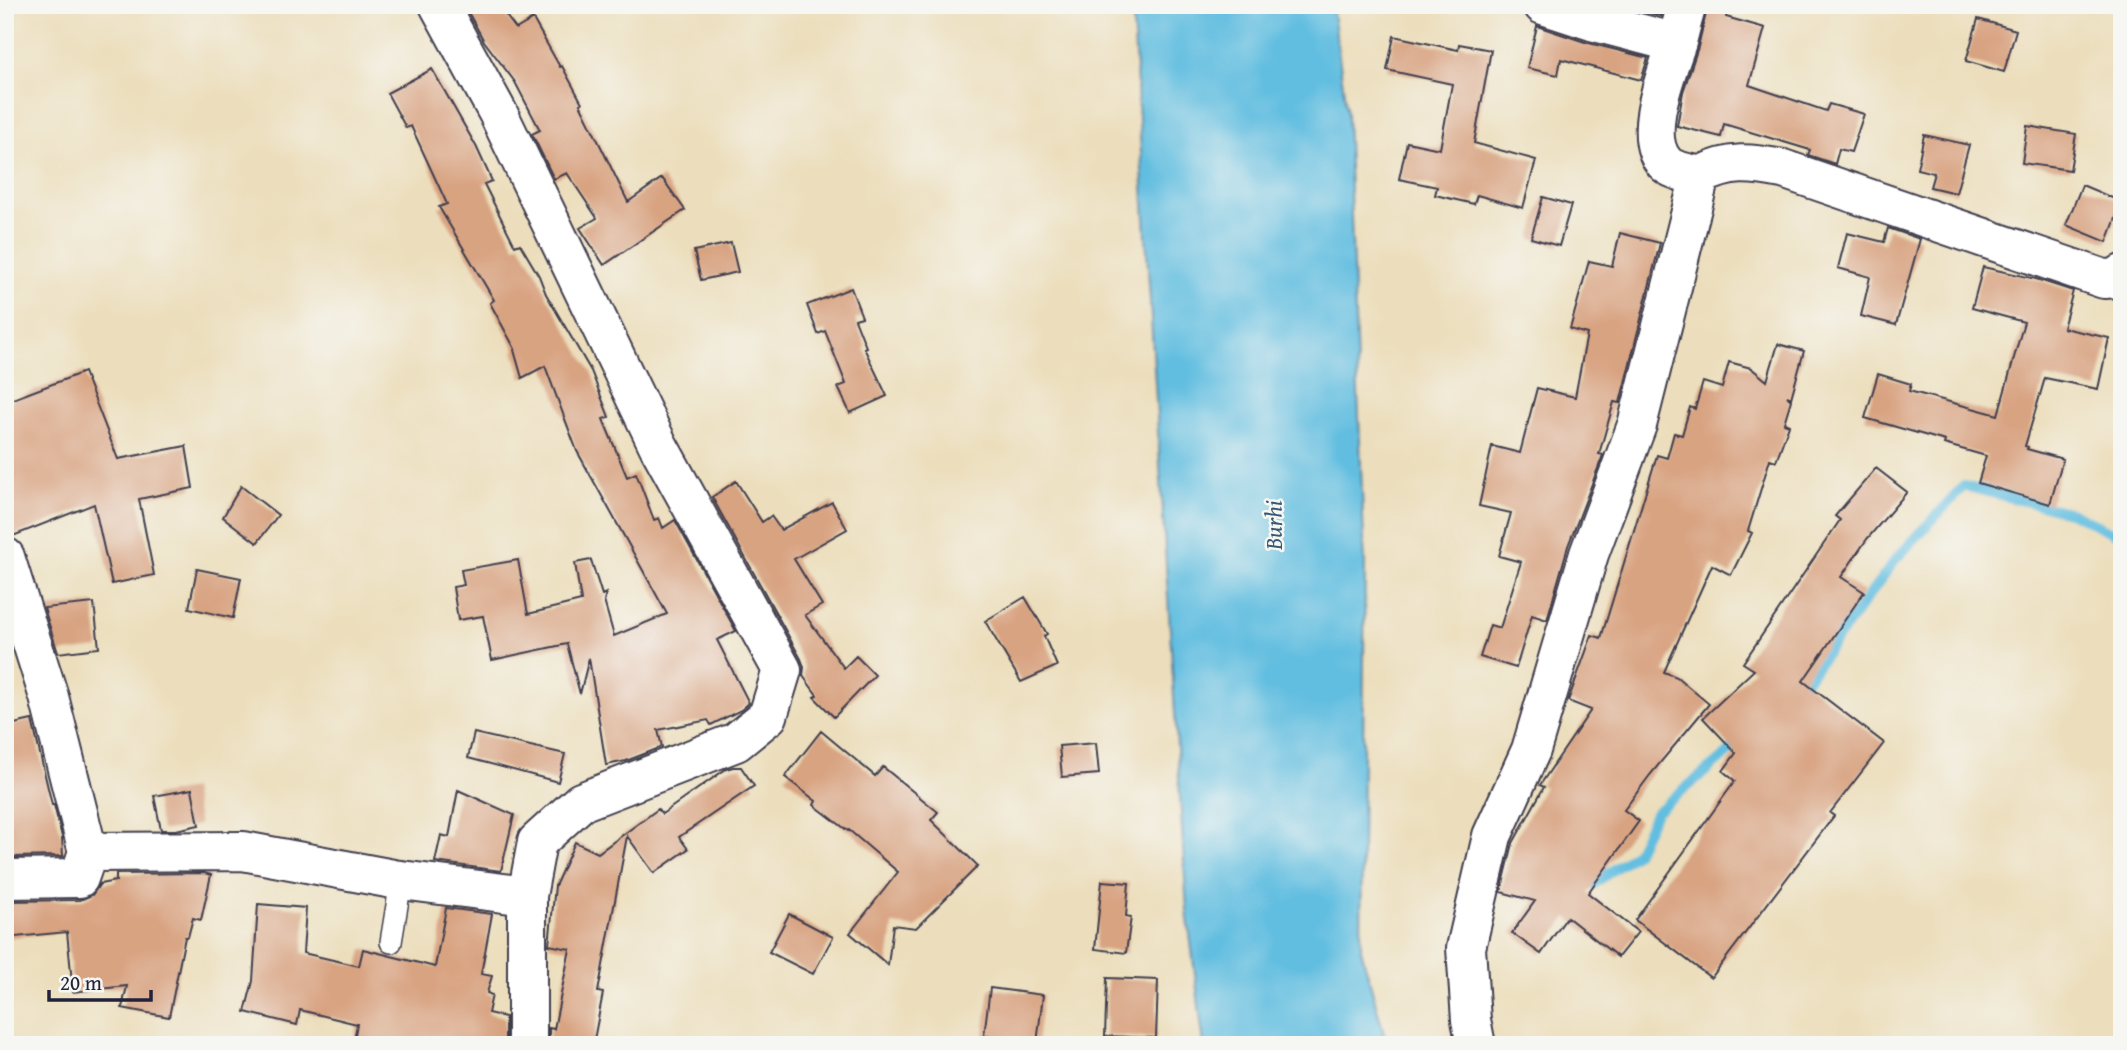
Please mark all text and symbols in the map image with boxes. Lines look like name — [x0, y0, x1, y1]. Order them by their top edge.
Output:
water label: Burhi — [1257, 500, 1290, 551]
scale bar — [49, 959, 150, 1003]
text: 20 m — [60, 967, 102, 998]

